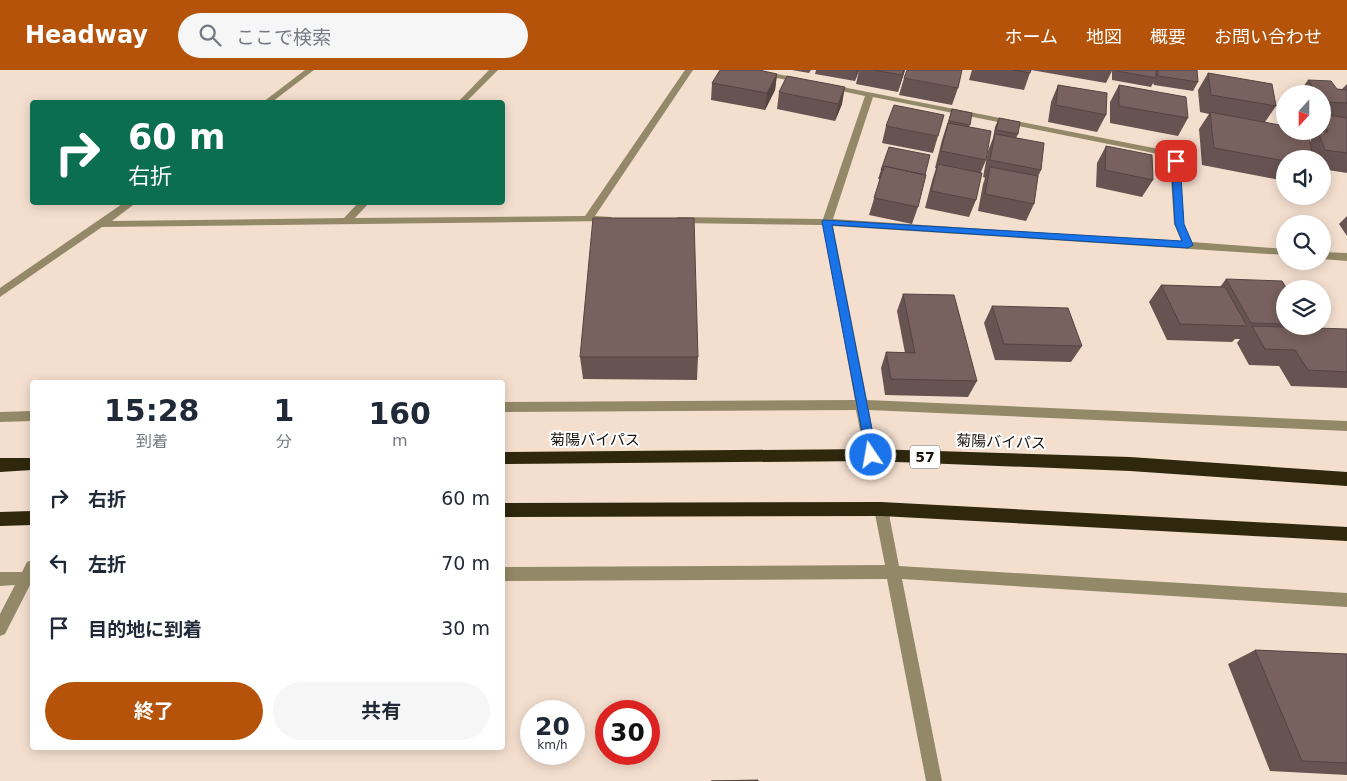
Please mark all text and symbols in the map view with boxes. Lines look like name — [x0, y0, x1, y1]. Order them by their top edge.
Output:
search box — [178, 13, 528, 58]
text: Headway — [25, 21, 148, 49]
icon: search — [196, 21, 224, 49]
text: ここで検索 — [236, 26, 331, 48]
text: ホーム — [1005, 26, 1058, 47]
text: 地図 — [1086, 26, 1122, 47]
text: 概要 — [1150, 26, 1186, 47]
text: お問い合わせ — [1214, 26, 1322, 47]
north arrow — [1276, 85, 1331, 140]
map controls — [1276, 85, 1331, 335]
text: 60 m — [128, 117, 225, 157]
icon: right — [45, 120, 110, 185]
pin — [1155, 140, 1197, 182]
icon: arrive — [1162, 147, 1190, 175]
button: sound — [1276, 150, 1331, 205]
text: 右折 — [128, 164, 172, 189]
button: search — [1276, 215, 1331, 270]
button: layers — [1276, 280, 1331, 335]
text: 15:28 — [104, 393, 200, 428]
text: 1 — [274, 393, 294, 428]
text: 160 — [368, 396, 431, 431]
position arrow — [844, 428, 896, 480]
text: m — [392, 431, 407, 450]
street label: 菊陽バイパス — [550, 431, 640, 449]
street label: 菊陽バイパス — [956, 431, 1046, 453]
text: 到着 — [136, 432, 168, 451]
text: 分 — [276, 432, 292, 451]
road number: 57 — [910, 446, 940, 468]
icon: right — [45, 484, 73, 512]
text: 60 m — [441, 487, 490, 509]
text: 右折 — [88, 488, 126, 510]
icon: left — [45, 549, 73, 577]
text: 70 m — [441, 552, 490, 574]
text: 左折 — [88, 553, 126, 575]
icon: arrive — [45, 614, 73, 642]
text: 30 m — [441, 617, 490, 639]
text: 目的地に到着 — [88, 618, 202, 640]
button: 終了 — [45, 682, 263, 740]
button: 共有 — [273, 682, 490, 740]
speed limit sign: 30 — [595, 700, 660, 765]
text: 20 — [535, 712, 570, 741]
text: km/h — [537, 738, 568, 752]

